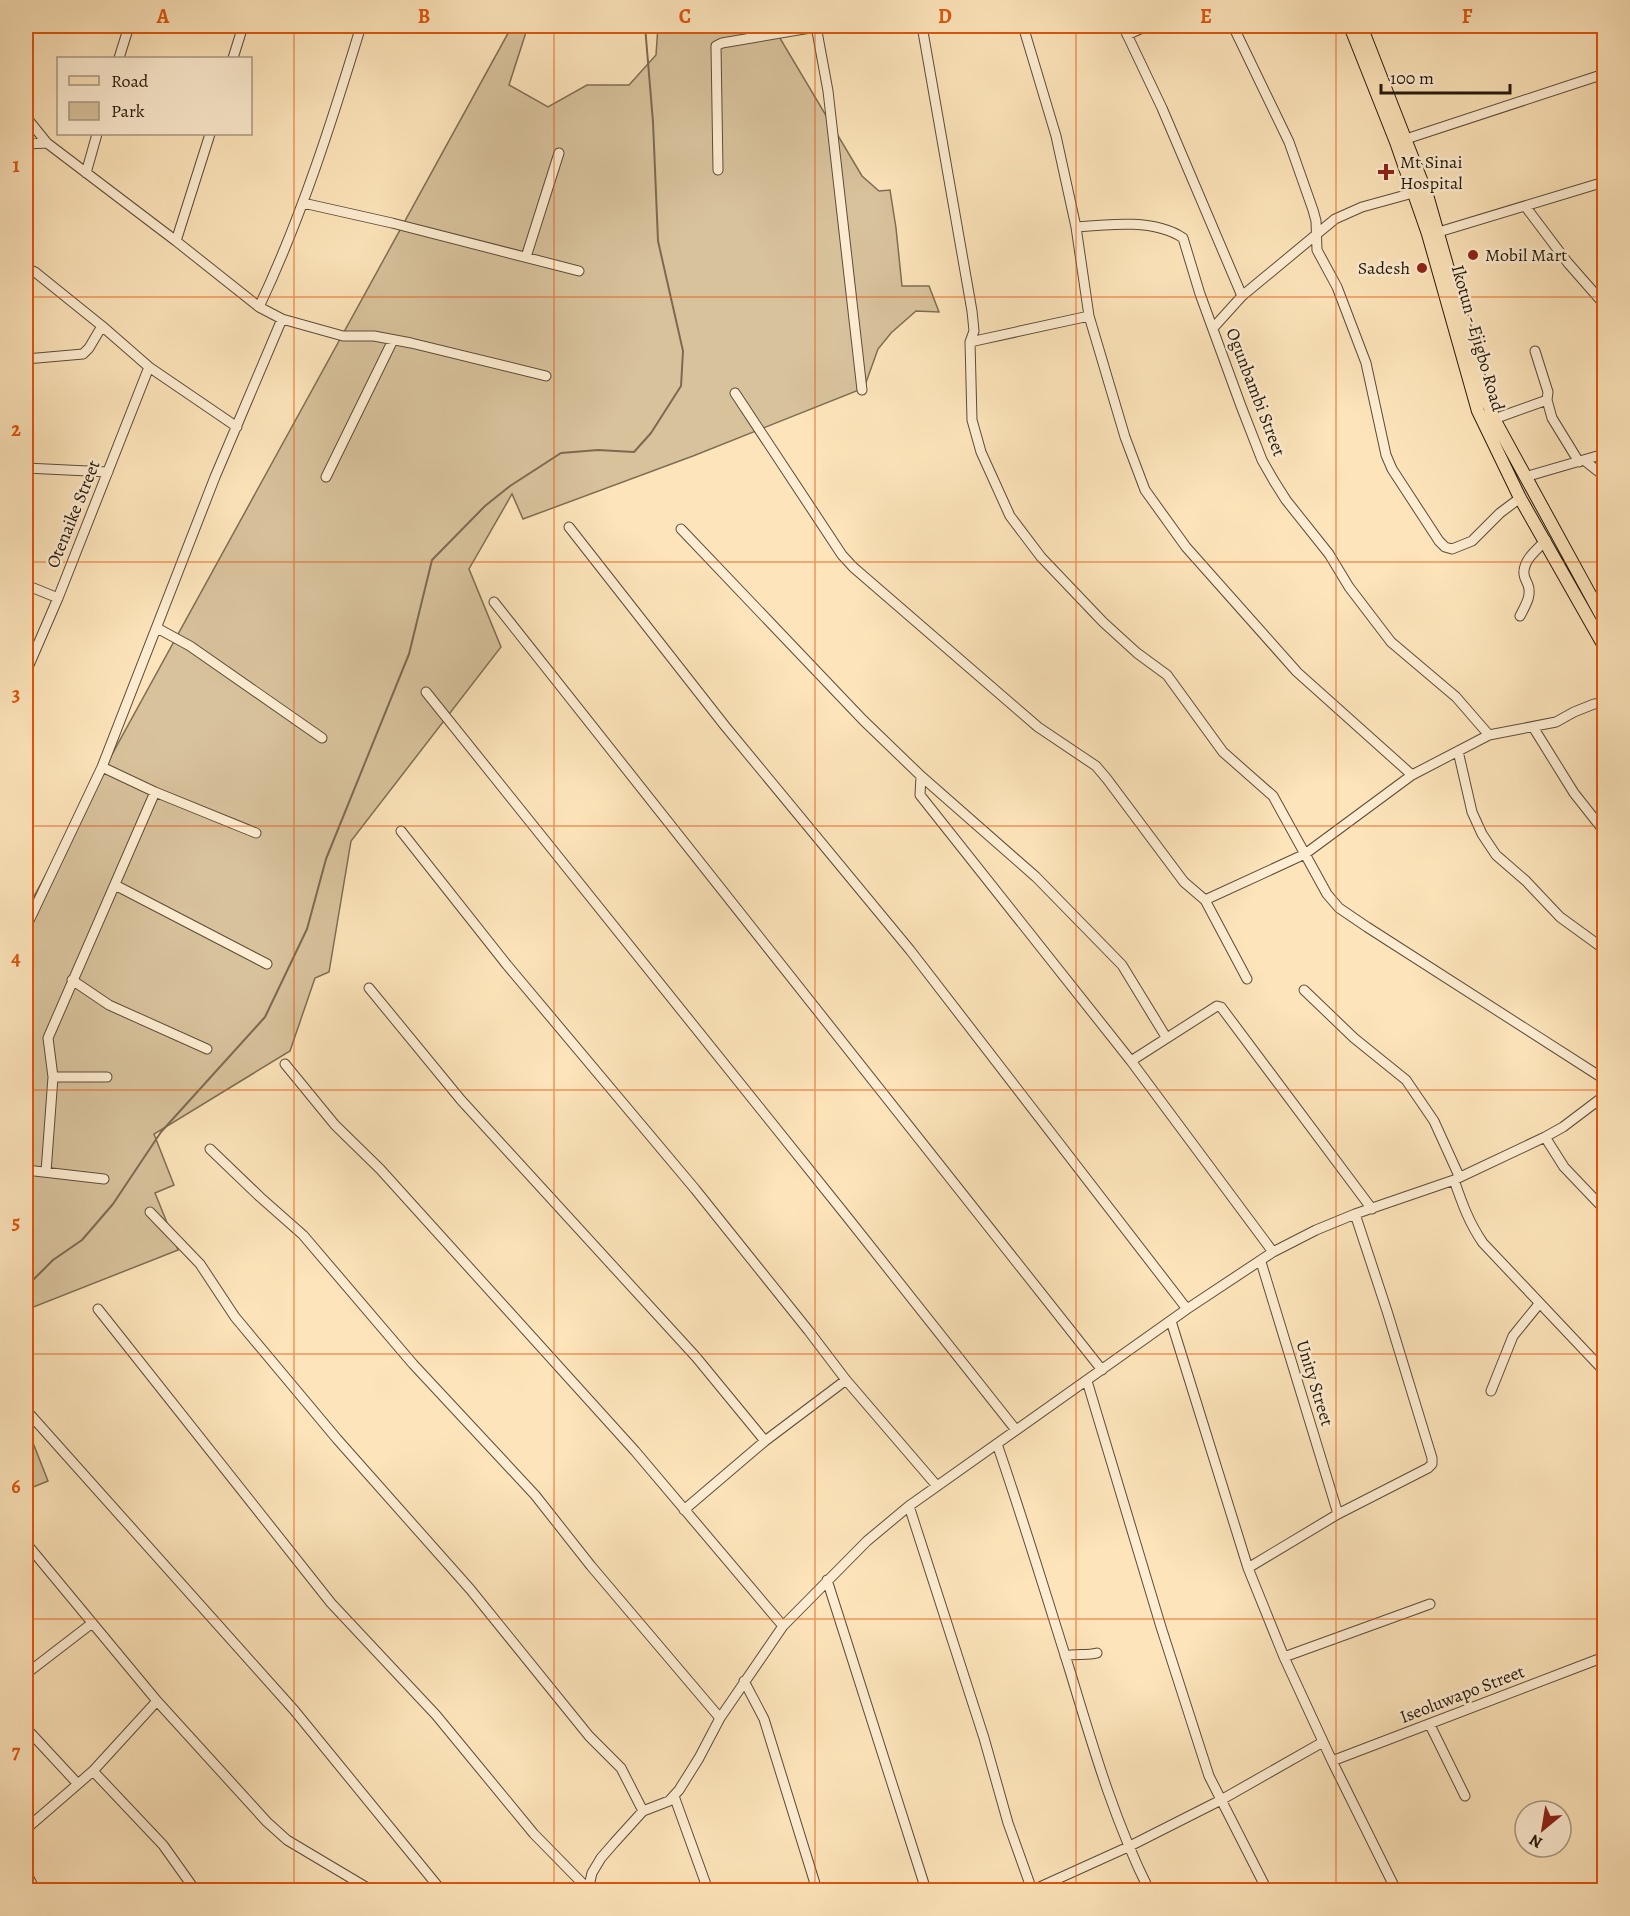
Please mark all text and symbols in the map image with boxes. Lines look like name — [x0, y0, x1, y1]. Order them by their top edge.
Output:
text: A — [156, 3, 170, 30]
text: B — [418, 3, 430, 30]
text: C — [679, 3, 691, 30]
text: D — [938, 3, 952, 30]
text: E — [1200, 3, 1212, 30]
text: F — [1462, 3, 1473, 30]
legend — [57, 57, 252, 135]
scale bar — [1381, 57, 1510, 95]
text: 100 m — [1390, 66, 1434, 90]
text: Road — [111, 69, 149, 93]
text: Park — [111, 99, 145, 123]
place label: Mt Sinai Hospital — [1400, 150, 1463, 195]
text: 1 — [12, 152, 20, 179]
marker: Mt Sinai Hospital — [1377, 163, 1395, 181]
place label: Mobil Mart — [1485, 243, 1567, 267]
marker: Mobil Mart — [1466, 248, 1480, 262]
place label: Sadesh — [1358, 256, 1410, 280]
marker: Sadesh — [1415, 261, 1429, 275]
street label: Ikotun - Ejigbo Road — [1446, 262, 1510, 414]
street label: Ogunbambi Street — [1220, 324, 1292, 460]
text: 2 — [11, 416, 21, 443]
street label: Otenaike Street — [40, 456, 106, 571]
text: 3 — [12, 681, 20, 708]
text: 4 — [11, 945, 21, 972]
text: 5 — [12, 1209, 20, 1236]
street label: Unity Street — [1291, 1337, 1339, 1429]
text: 6 — [11, 1473, 21, 1500]
street label: Iseoluwapo Street — [1396, 1659, 1528, 1729]
text: 7 — [12, 1738, 21, 1765]
north arrow — [1513, 1799, 1573, 1859]
text: N — [1525, 1829, 1547, 1854]

